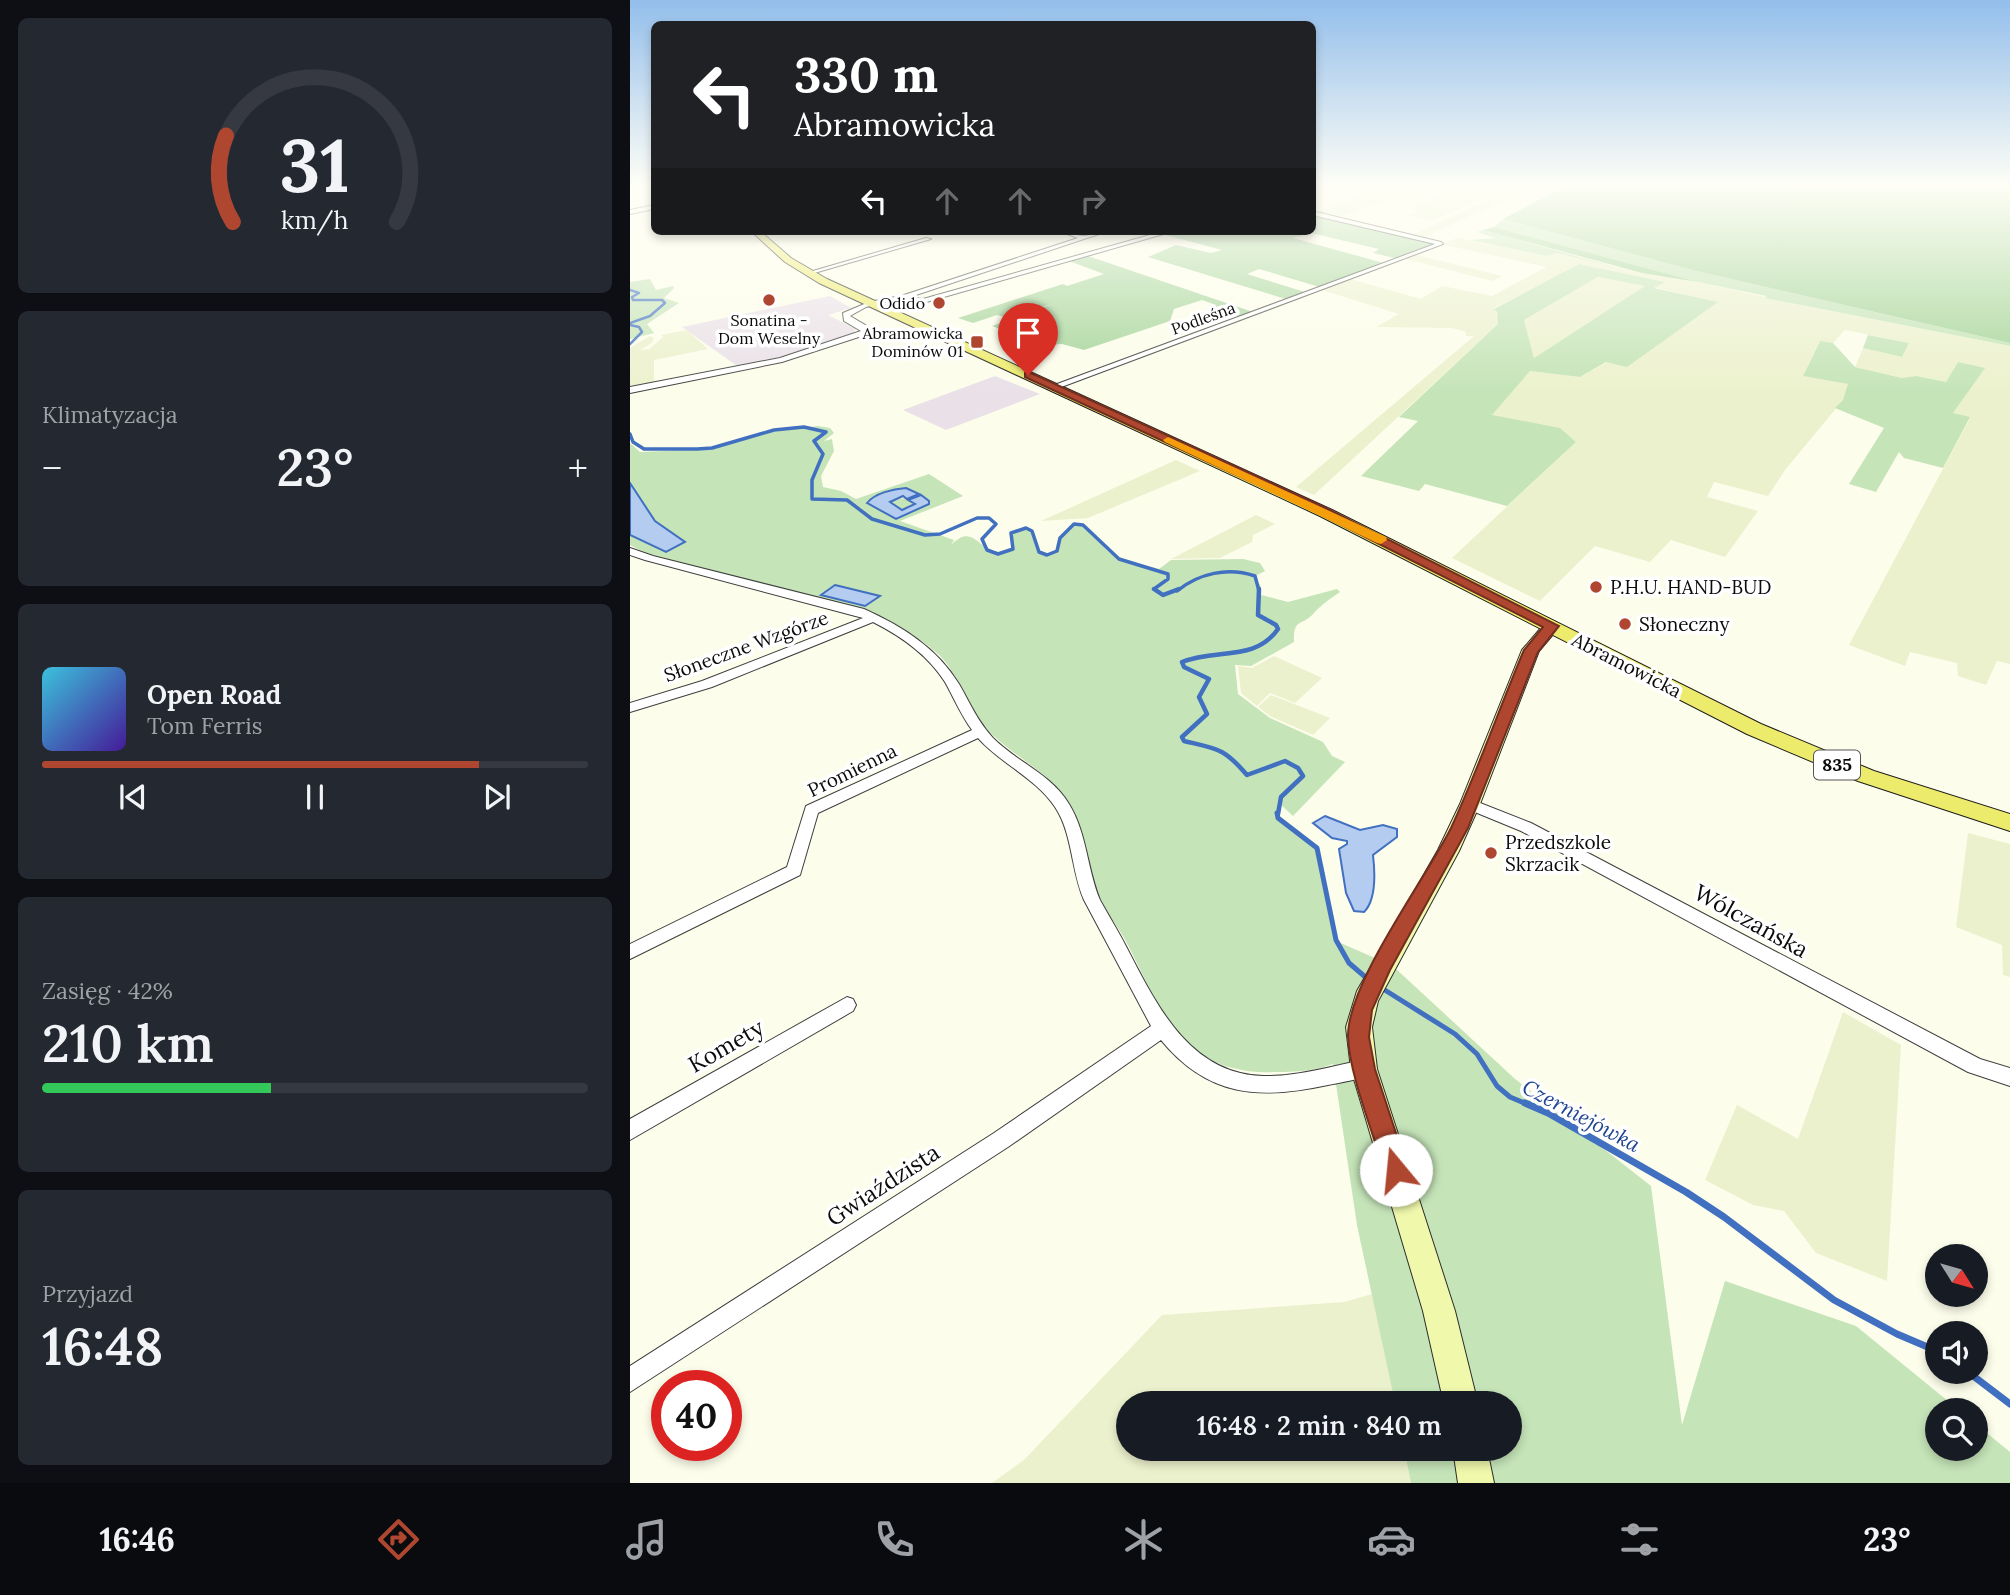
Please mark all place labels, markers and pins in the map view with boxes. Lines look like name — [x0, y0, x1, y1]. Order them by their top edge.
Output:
marker: Sonatina - Dom Weselny — [761, 292, 777, 308]
place label: Odido — [879, 293, 925, 313]
marker: Odido — [931, 295, 947, 311]
pin — [998, 303, 1058, 375]
place label: Sonatina - Dom Weselny — [718, 310, 821, 348]
place label: Abramowicka Dominów 01 — [861, 323, 963, 361]
marker: Abramowicka Dominów 01 — [969, 334, 985, 350]
place label: P.H.U. HAND-BUD — [1610, 575, 1771, 599]
marker: P.H.U. HAND-BUD — [1588, 579, 1604, 595]
place label: Słoneczny — [1639, 612, 1729, 636]
marker: Słoneczny — [1617, 616, 1633, 632]
place label: Przedszkole Skrzacik — [1505, 830, 1611, 876]
marker: Przedszkole Skrzacik — [1483, 845, 1499, 861]

